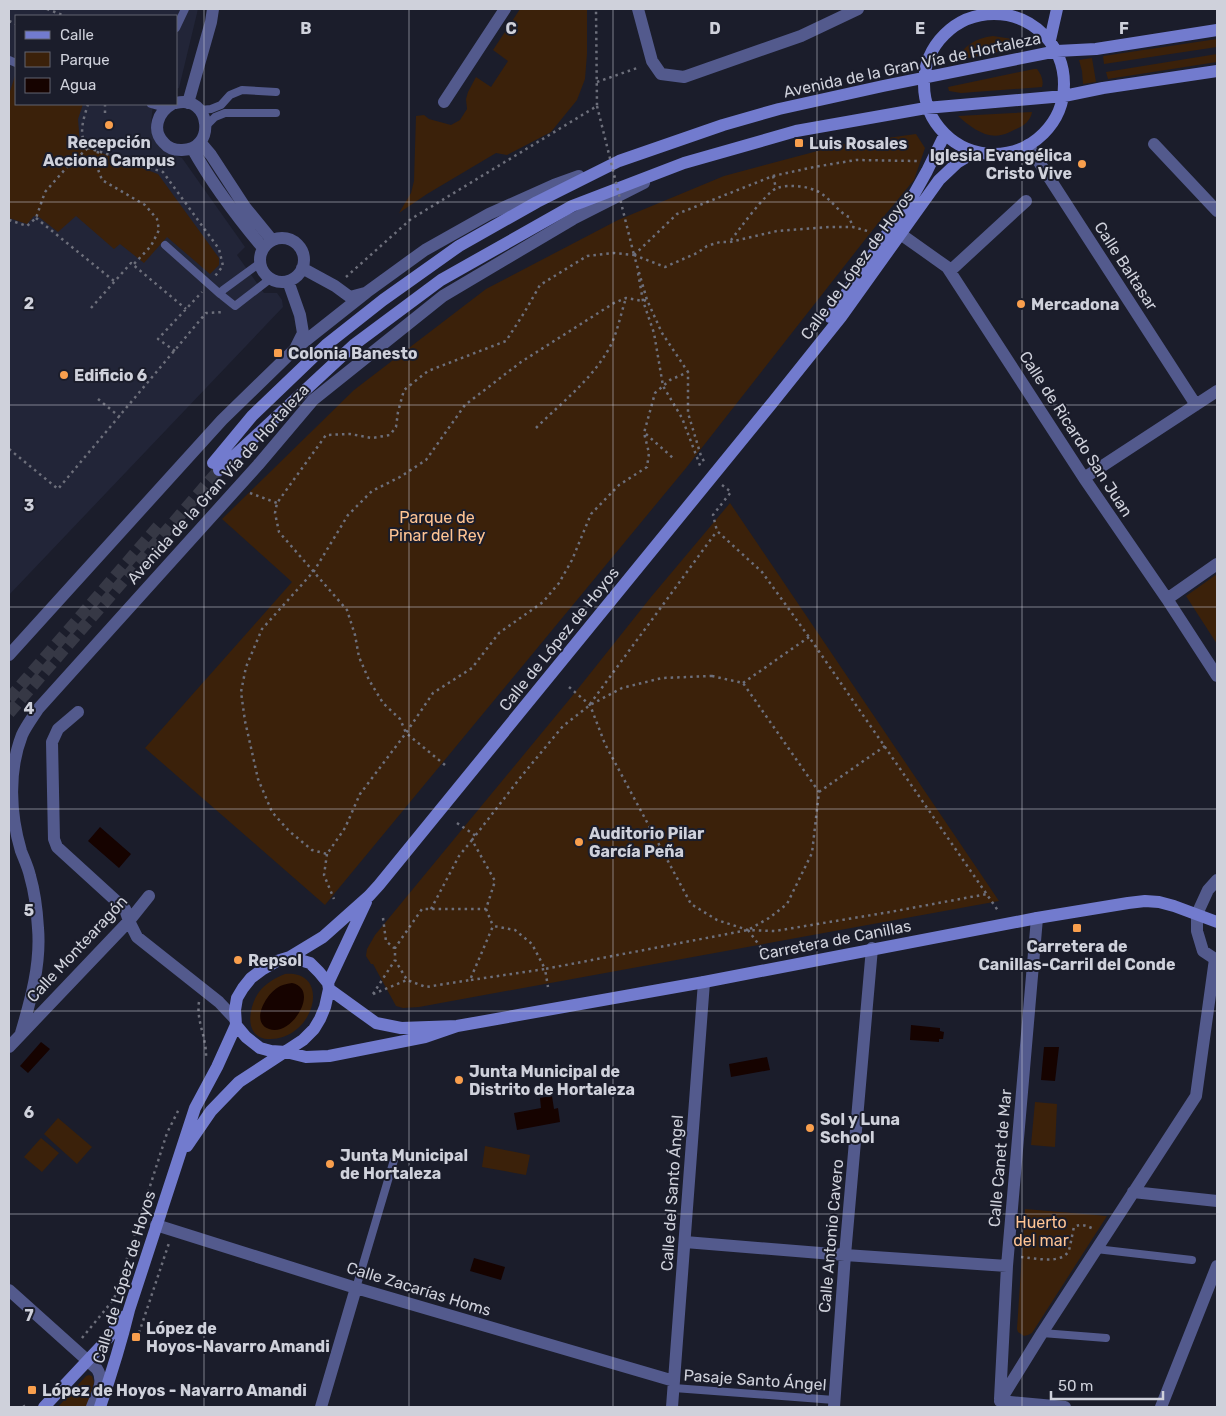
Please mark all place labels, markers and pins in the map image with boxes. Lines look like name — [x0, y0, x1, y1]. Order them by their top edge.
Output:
marker: Recepción Acciona Campus — [103, 119, 115, 131]
place label: Recepción Acciona Campus — [43, 133, 175, 170]
place label: Luis Rosales — [809, 134, 908, 153]
marker: Luis Rosales — [793, 137, 805, 149]
place label: Iglesia Evangélica Cristo Vive — [930, 146, 1072, 183]
marker: Iglesia Evangélica Cristo Vive — [1076, 158, 1088, 170]
place label: Mercadona — [1031, 295, 1119, 314]
marker: Mercadona — [1015, 298, 1027, 310]
place label: Colonia Banesto — [288, 344, 418, 363]
marker: Colonia Banesto — [272, 347, 284, 359]
place label: Edificio 6 — [74, 366, 147, 385]
marker: Edificio 6 — [58, 369, 70, 381]
place label: Auditorio Pilar García Peña — [589, 824, 705, 861]
marker: Auditorio Pilar García Peña — [573, 836, 585, 848]
marker: Carretera de Canillas-Carril del Conde — [1071, 922, 1083, 934]
place label: Carretera de Canillas-Carril del Conde — [979, 937, 1175, 974]
place label: Repsol — [248, 951, 302, 970]
marker: Repsol — [232, 954, 244, 966]
place label: Junta Municipal de Distrito de Hortaleza — [469, 1062, 635, 1099]
marker: Junta Municipal de Distrito de Hortaleza — [453, 1074, 465, 1086]
place label: Sol y Luna School — [820, 1110, 900, 1147]
marker: Sol y Luna School — [804, 1122, 816, 1134]
place label: Junta Municipal de Hortaleza — [340, 1146, 468, 1183]
marker: Junta Municipal de Hortaleza — [324, 1158, 336, 1170]
place label: López de Hoyos-Navarro Amandi — [146, 1319, 330, 1356]
marker: López de Hoyos-Navarro Amandi — [130, 1331, 142, 1343]
place label: López de Hoyos - Navarro Amandi — [42, 1381, 307, 1400]
marker: López de Hoyos - Navarro Amandi — [26, 1384, 38, 1396]

